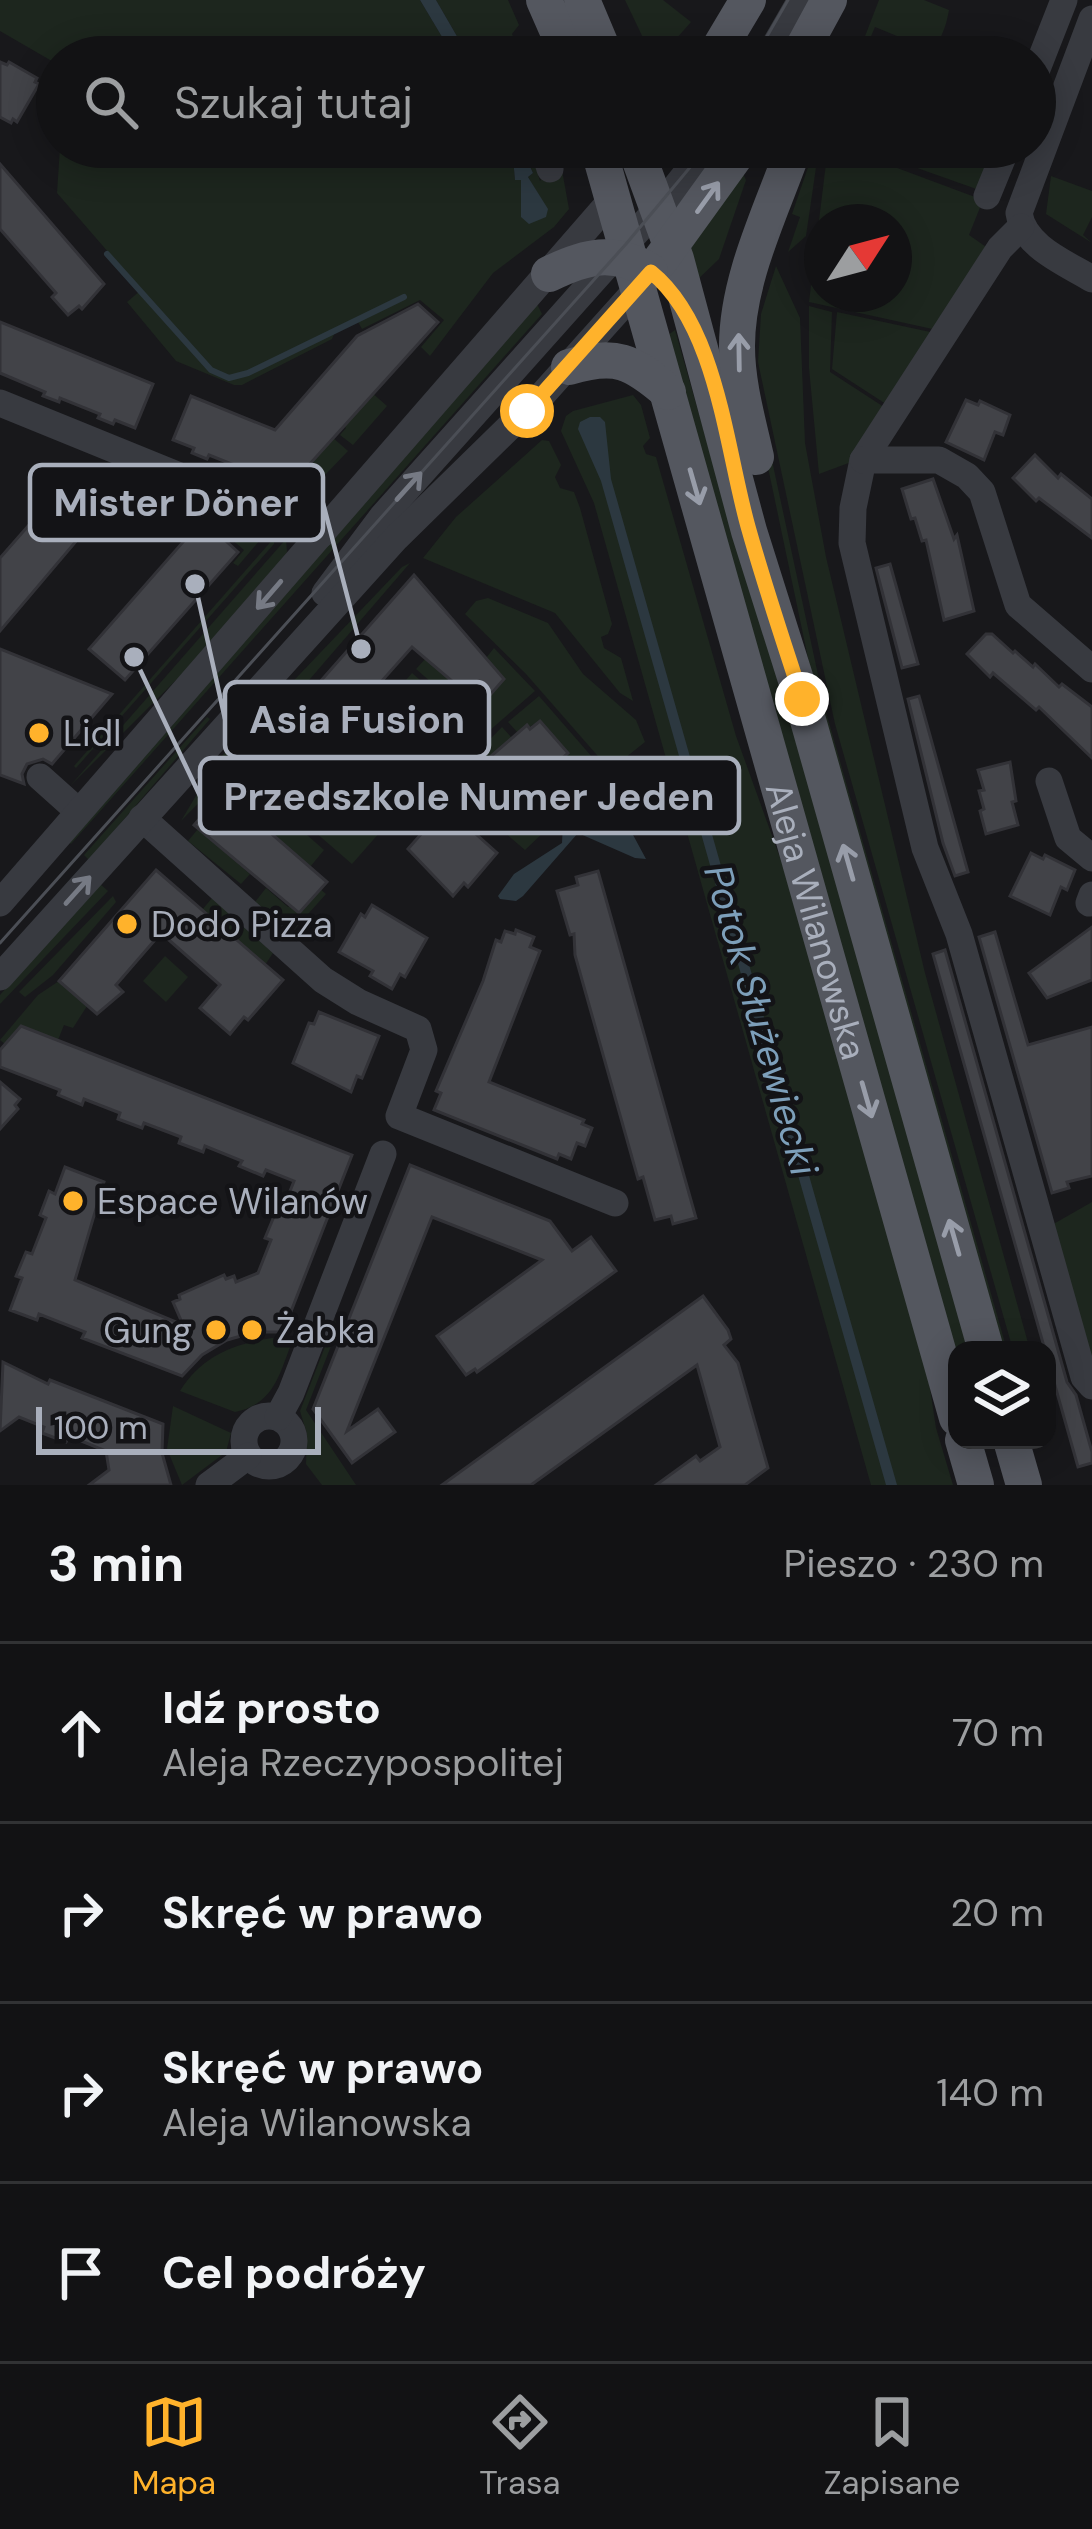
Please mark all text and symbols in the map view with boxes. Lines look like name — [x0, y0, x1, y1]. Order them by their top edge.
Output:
search box — [36, 36, 1056, 168]
icon: search — [78, 69, 144, 135]
text: Szukaj tutaj — [174, 73, 413, 132]
one-way arrow — [694, 181, 720, 214]
north arrow — [804, 204, 912, 312]
one-way arrow — [727, 333, 750, 372]
route start — [500, 384, 554, 438]
callout: Mister Döner — [30, 465, 323, 540]
one-way arrow — [685, 468, 707, 506]
one-way arrow — [395, 471, 422, 502]
text: Mister Döner — [53, 477, 299, 528]
one-way arrow — [256, 579, 284, 609]
route end — [775, 672, 829, 726]
callout: Asia Fusion — [225, 682, 489, 757]
text: Asia Fusion — [249, 694, 465, 745]
place label: Lidl — [63, 710, 121, 757]
marker: Lidl — [26, 720, 52, 746]
callout: Przedszkole Numer Jeden — [200, 758, 739, 833]
text: Przedszkole Numer Jeden — [223, 771, 715, 822]
street label: Aleja Wilanowska — [755, 777, 878, 1065]
one-way arrow — [835, 844, 857, 882]
water label: Potok Służewiecki — [692, 859, 830, 1182]
one-way arrow — [64, 875, 91, 905]
place label: Dodo Pizza — [151, 901, 333, 948]
marker: Dodo Pizza — [114, 911, 140, 937]
one-way arrow — [857, 1080, 879, 1118]
place label: Espace Wilanów — [97, 1178, 368, 1225]
marker: Espace Wilanów — [60, 1188, 86, 1214]
one-way arrow — [942, 1219, 964, 1257]
place label: Gung — [103, 1307, 192, 1354]
place label: Żabka — [276, 1307, 375, 1354]
marker: Gung — [203, 1317, 229, 1343]
marker: Żabka — [239, 1317, 265, 1343]
map controls — [948, 1341, 1056, 1449]
button: layers — [948, 1341, 1056, 1449]
scale bar — [36, 1401, 321, 1454]
text: 100 m — [54, 1406, 148, 1449]
text: 3 min — [48, 1530, 184, 1597]
text: Pieszo · 230 m — [784, 1538, 1044, 1589]
text: Idź prosto — [162, 1678, 381, 1737]
icon: ahead — [48, 1700, 114, 1766]
text: 70 m — [952, 1707, 1044, 1758]
text: Aleja Rzeczypospolitej — [162, 1737, 564, 1788]
icon: right — [48, 1880, 114, 1946]
text: Skręć w prawo — [162, 1883, 483, 1942]
text: 20 m — [950, 1887, 1044, 1938]
text: Skręć w prawo — [162, 2038, 483, 2097]
icon: right — [48, 2060, 114, 2126]
text: 140 m — [936, 2067, 1044, 2118]
text: Aleja Wilanowska — [162, 2097, 472, 2148]
icon: arrive — [48, 2240, 114, 2306]
text: Cel podróży — [162, 2243, 426, 2302]
tab: Mapa — [132, 2389, 216, 2504]
tab: Trasa — [479, 2389, 561, 2504]
tab: Zapisane — [824, 2389, 960, 2504]

